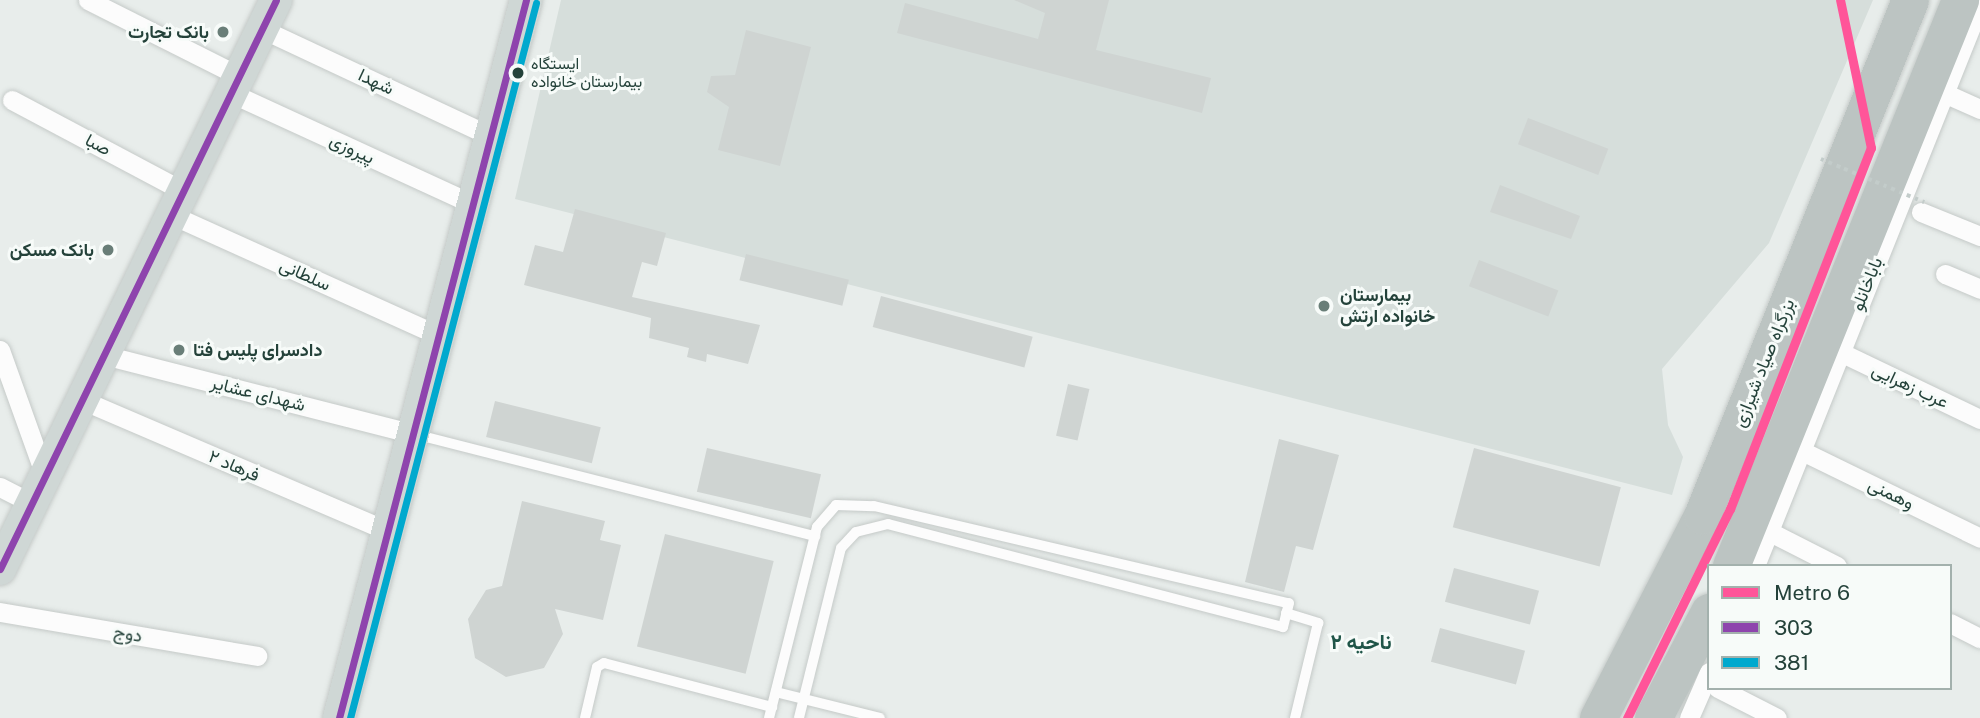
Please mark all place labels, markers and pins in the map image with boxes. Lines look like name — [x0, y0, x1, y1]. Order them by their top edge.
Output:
place label: بانک تجارت — [128, 21, 209, 43]
marker: بانک تجارت — [215, 24, 231, 40]
place label: ایستگاه بیمارستان خانواده — [531, 54, 642, 92]
marker: ایستگاه بیمارستان خانواده — [511, 66, 525, 80]
place label: بانک مسکن — [10, 239, 94, 261]
marker: بانک مسکن — [100, 242, 116, 258]
place label: بیمارستان خانواده ارتش — [1340, 285, 1435, 328]
marker: بیمارستان خانواده ارتش — [1314, 296, 1334, 316]
place label: دادسرای پلیس فتا — [193, 339, 322, 361]
marker: دادسرای پلیس فتا — [171, 342, 187, 358]

